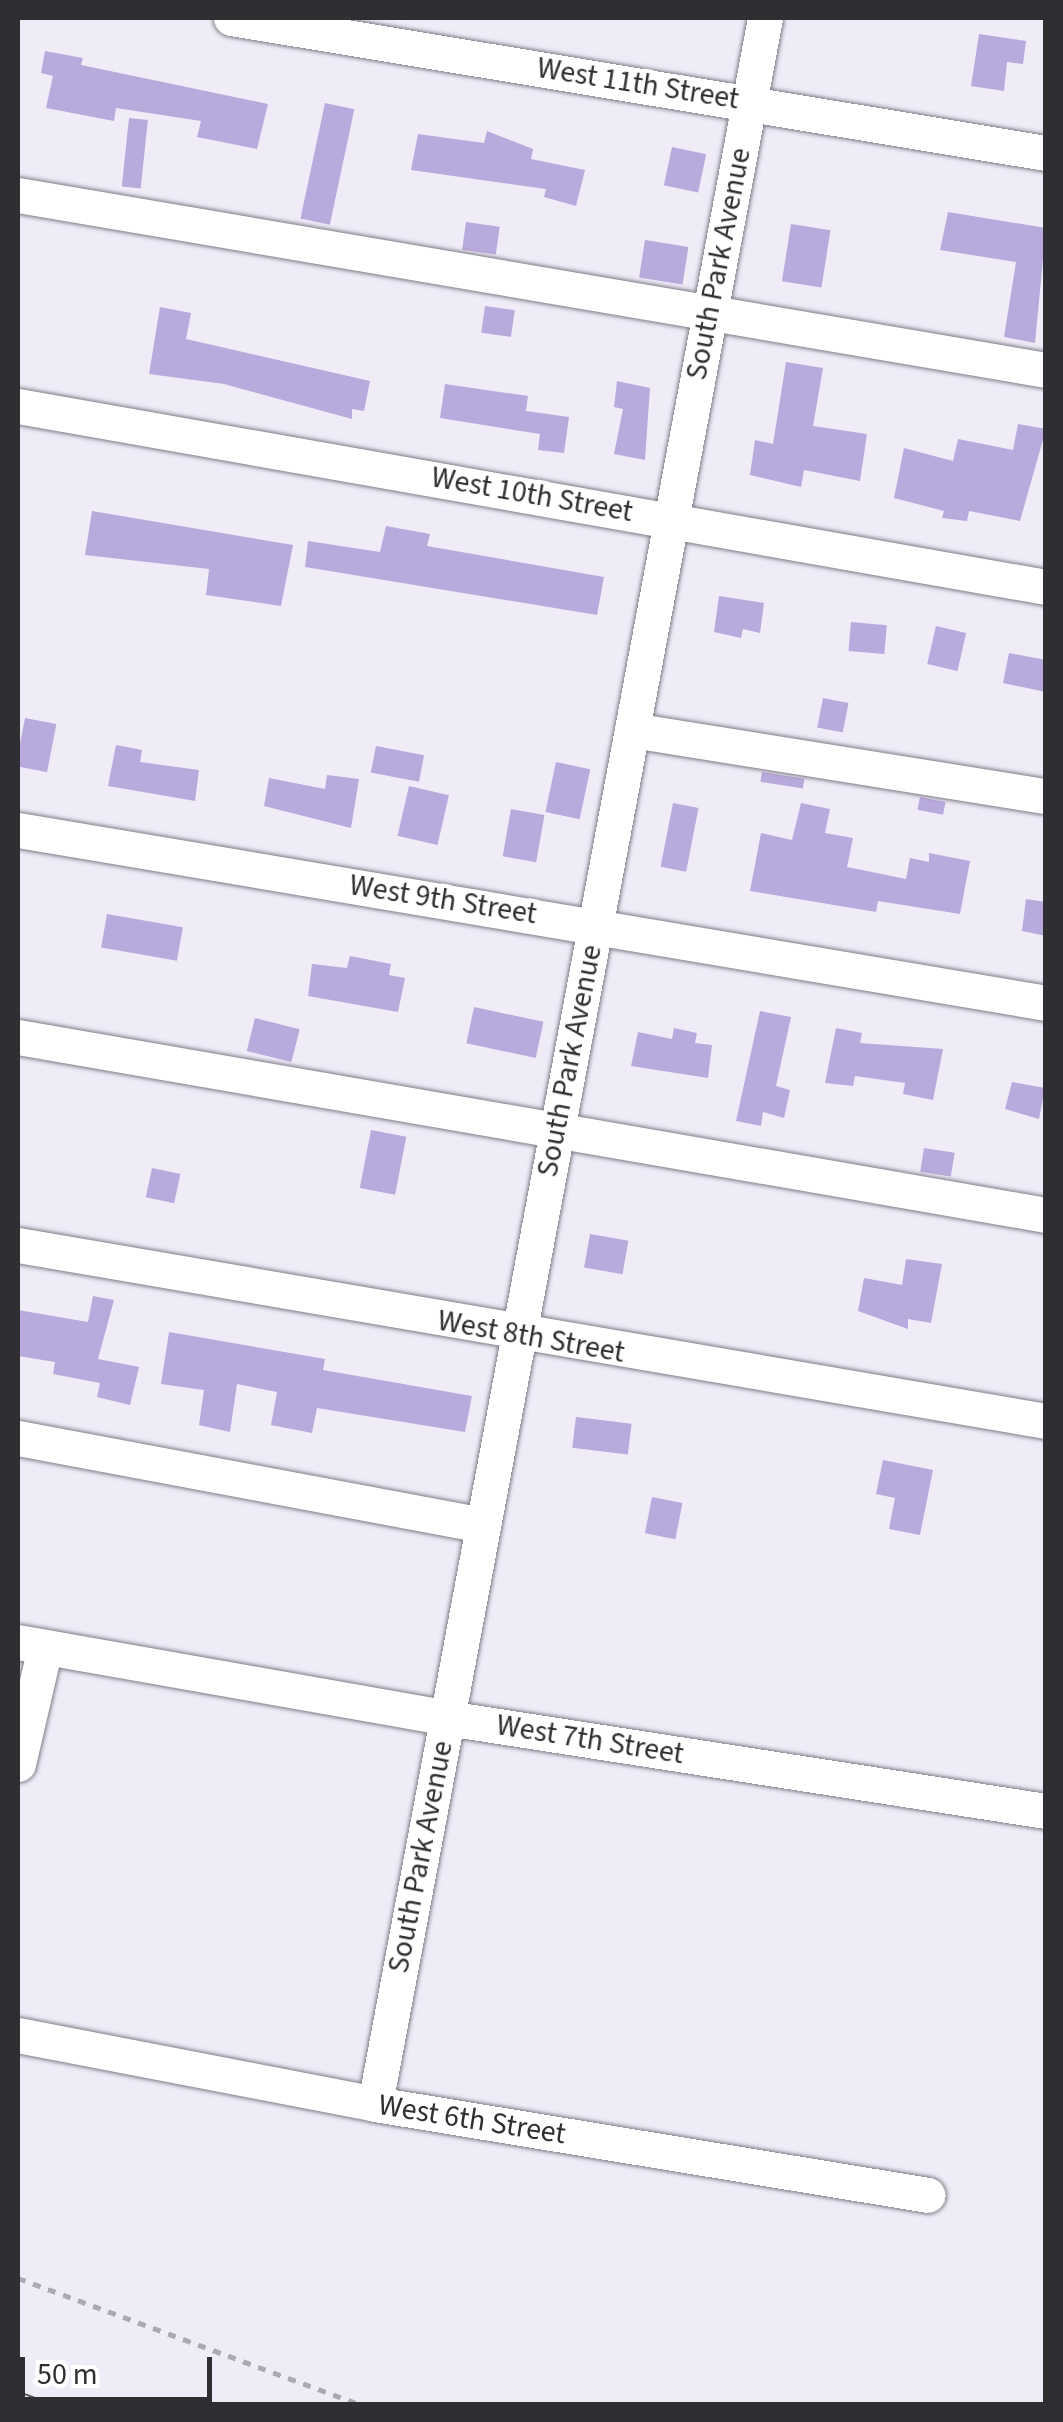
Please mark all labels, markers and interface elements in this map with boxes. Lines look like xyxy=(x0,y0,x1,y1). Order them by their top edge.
street label: West 11th Street xyxy=(534,50,742,118)
street label: South Park Avenue xyxy=(679,145,759,383)
street label: West 10th Street xyxy=(428,460,636,530)
street label: West 9th Street xyxy=(347,867,539,933)
street label: South Park Avenue xyxy=(530,942,610,1180)
street label: West 8th Street xyxy=(435,1303,627,1371)
street label: West 7th Street xyxy=(494,1707,686,1773)
street label: South Park Avenue xyxy=(381,1738,461,1976)
street label: West 6th Street xyxy=(376,2087,568,2153)
scale bar xyxy=(25,2337,218,2399)
text: 50 m xyxy=(37,2353,98,2396)

